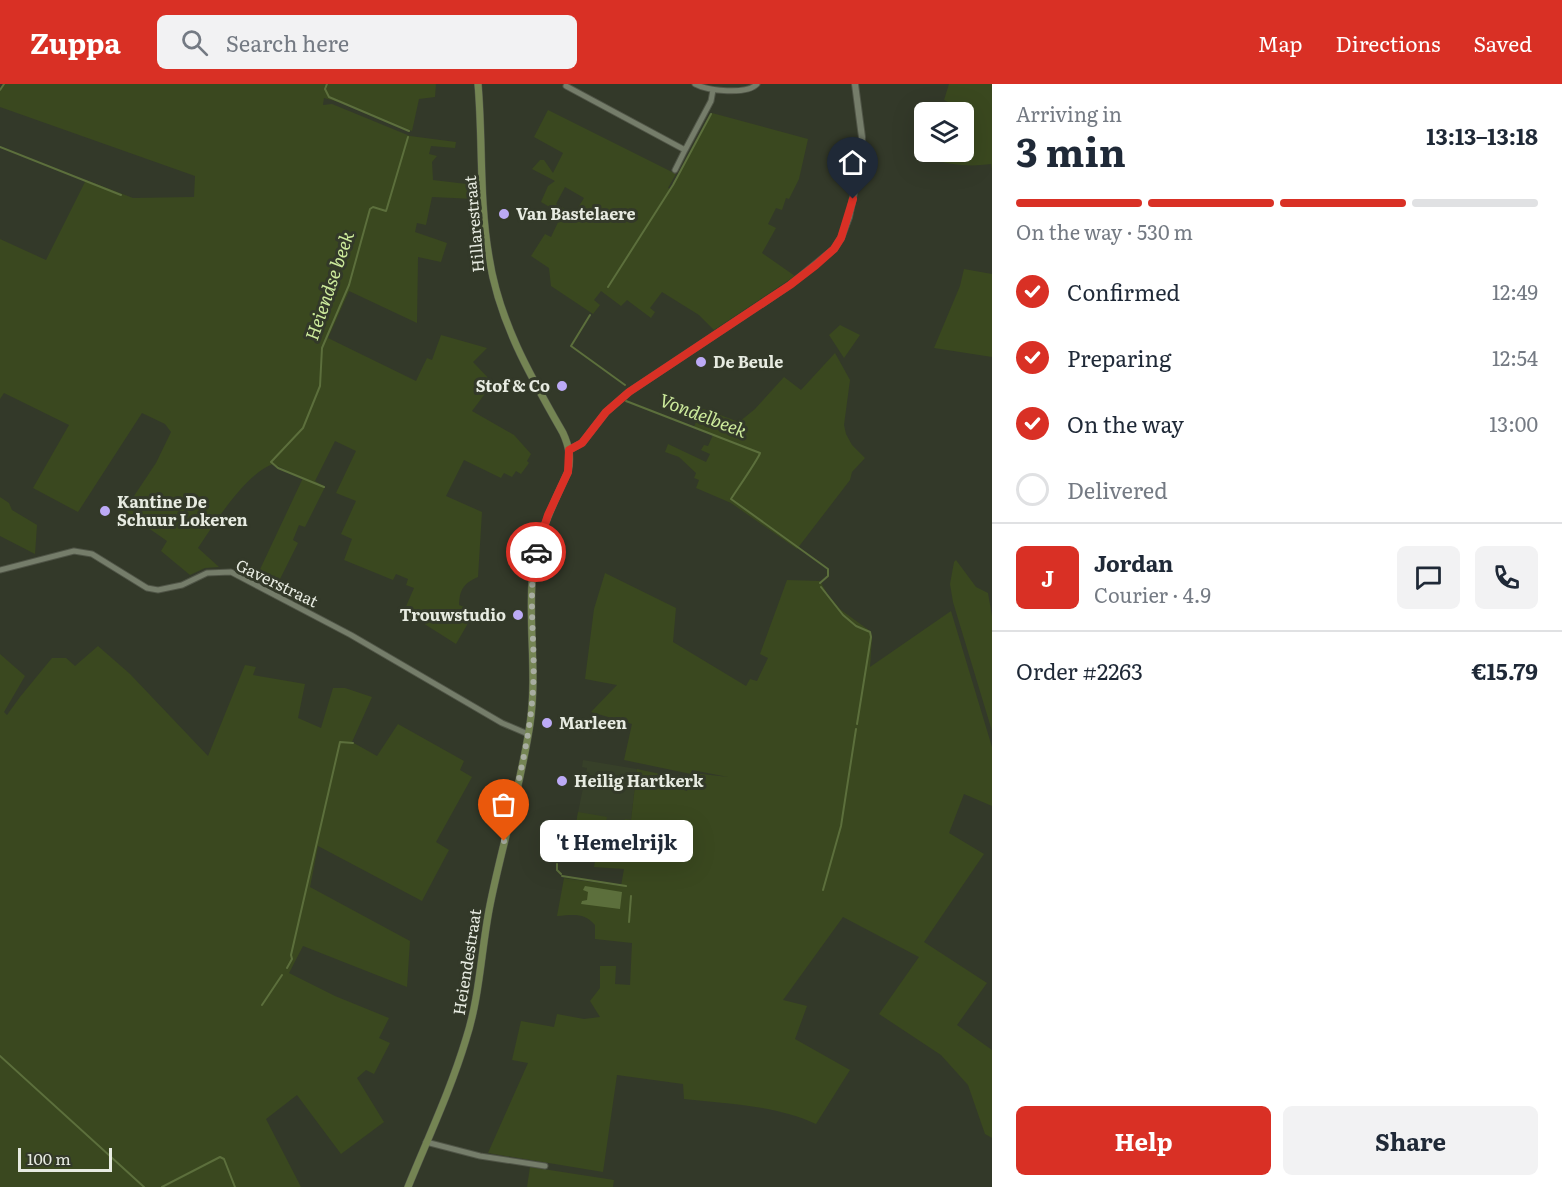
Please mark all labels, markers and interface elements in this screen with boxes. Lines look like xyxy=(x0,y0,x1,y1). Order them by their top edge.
search box xyxy=(157,15,577,69)
text: Zuppa xyxy=(30,21,121,63)
icon: search xyxy=(178,26,211,59)
text: Search here xyxy=(226,26,349,59)
text: Map xyxy=(1258,27,1303,58)
text: Directions xyxy=(1336,27,1441,58)
text: Saved xyxy=(1474,27,1532,58)
text: Arriving in xyxy=(1016,98,1122,128)
map controls xyxy=(914,102,974,162)
button: layers xyxy=(914,102,974,162)
text: 13:13–13:18 xyxy=(1426,119,1538,152)
text: 3 min xyxy=(1016,121,1126,179)
pin xyxy=(827,137,878,199)
icon: home xyxy=(836,146,869,179)
street label: Hillarestraat xyxy=(457,174,489,274)
place label: Van Bastelaere xyxy=(516,201,636,225)
marker: Van Bastelaere xyxy=(497,207,511,221)
text: On the way · 530 m xyxy=(1016,216,1193,246)
water label: Heiendse beek xyxy=(297,227,360,344)
icon: check xyxy=(1016,275,1049,308)
text: Confirmed xyxy=(1067,275,1180,308)
text: 12:49 xyxy=(1492,276,1538,306)
icon: check xyxy=(1016,341,1049,374)
text: Preparing xyxy=(1067,341,1171,374)
text: 12:54 xyxy=(1492,342,1538,372)
place label: De Beule xyxy=(713,349,783,373)
marker: De Beule xyxy=(694,355,708,369)
place label: Stof & Co xyxy=(476,373,550,397)
marker: Stof & Co xyxy=(555,379,569,393)
water label: Vondelbeek xyxy=(656,386,751,444)
icon: check xyxy=(1016,407,1049,440)
text: On the way xyxy=(1067,407,1184,440)
text: 13:00 xyxy=(1489,408,1538,438)
text: Delivered xyxy=(1067,473,1168,506)
place label: Kantine De Schuur Lokeren xyxy=(117,489,248,531)
marker: Kantine De Schuur Lokeren xyxy=(98,504,112,518)
courier xyxy=(506,522,566,582)
icon: car xyxy=(520,536,553,569)
text: Jordan xyxy=(1094,546,1173,579)
button: chat xyxy=(1397,546,1460,609)
button: phone xyxy=(1475,546,1538,609)
street label: Gaverstraat xyxy=(232,552,323,613)
text: J xyxy=(1041,561,1054,594)
text: Courier · 4.9 xyxy=(1094,579,1211,609)
place label: Trouwstudio xyxy=(399,602,506,626)
marker: Trouwstudio xyxy=(511,608,525,622)
text: Order #2263 xyxy=(1016,654,1143,687)
text: €15.79 xyxy=(1471,654,1538,687)
place label: Marleen xyxy=(559,710,627,734)
marker: Marleen xyxy=(540,716,554,730)
place label: Heilig Hartkerk xyxy=(574,768,704,792)
marker: Heilig Hartkerk xyxy=(555,774,569,788)
pin xyxy=(478,779,529,841)
icon: bag xyxy=(487,788,520,821)
callout: 't Hemelrijk xyxy=(540,820,693,862)
text: 't Hemelrijk xyxy=(556,826,677,856)
street label: Heiendestraat xyxy=(446,906,486,1017)
button: Help xyxy=(1016,1106,1271,1175)
button: Share xyxy=(1283,1106,1538,1175)
scale bar xyxy=(18,1145,112,1172)
text: 100 m xyxy=(27,1146,71,1170)

